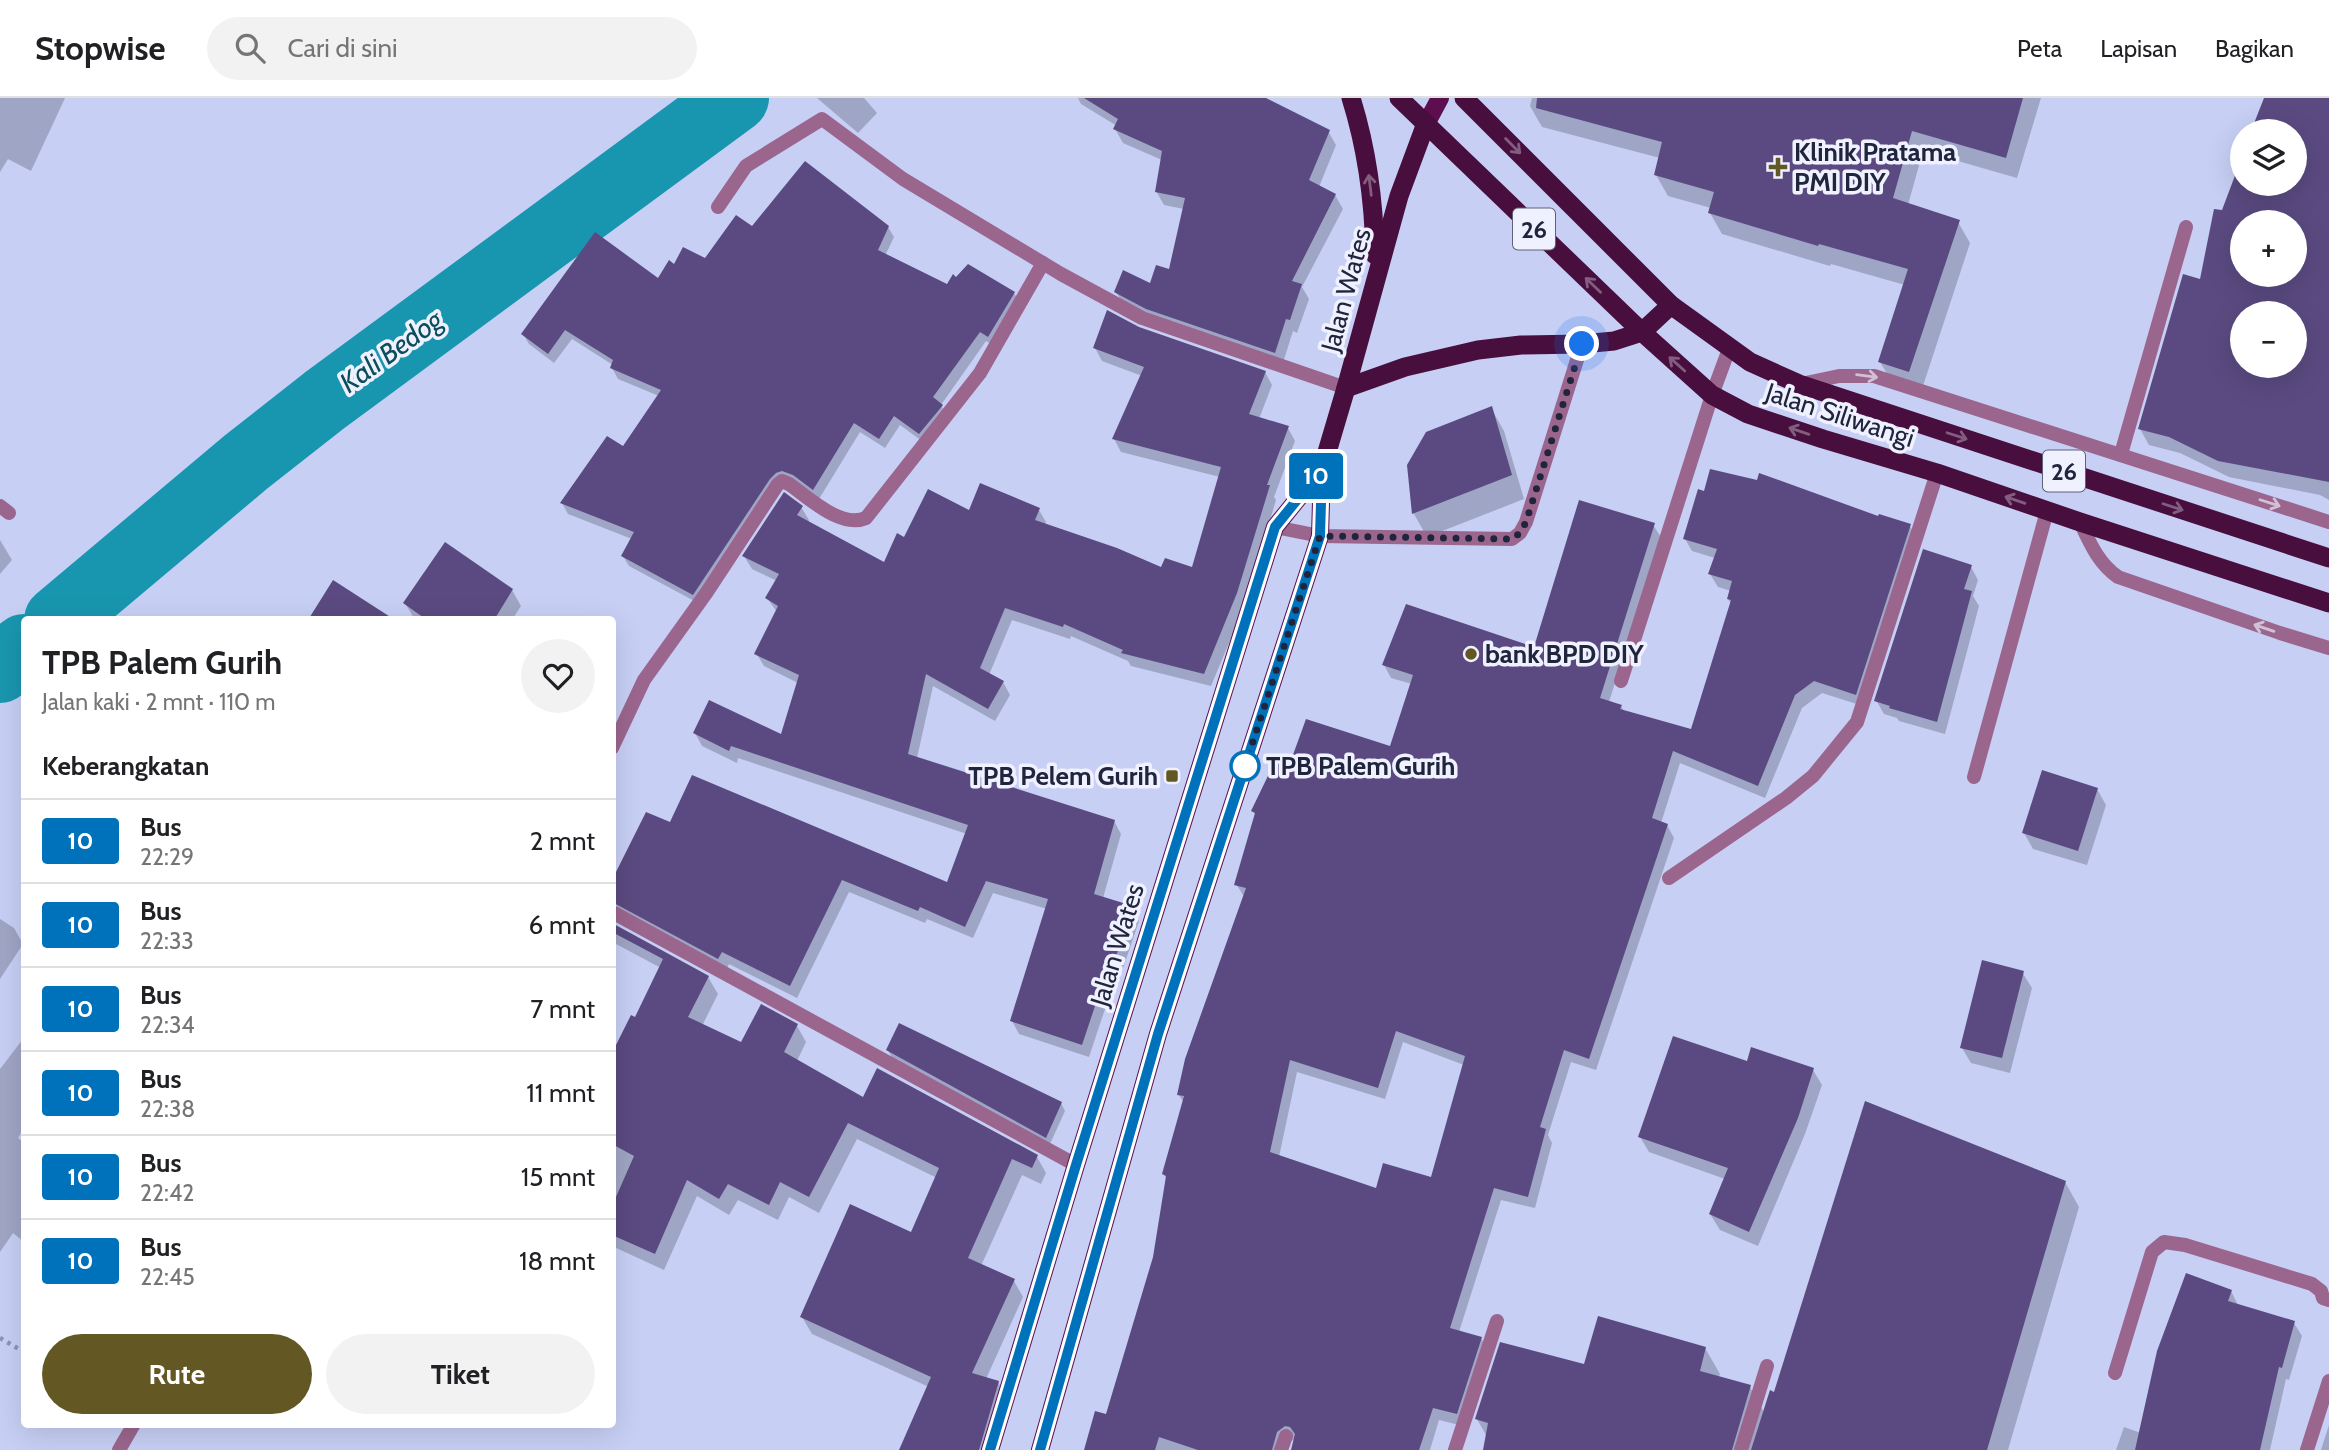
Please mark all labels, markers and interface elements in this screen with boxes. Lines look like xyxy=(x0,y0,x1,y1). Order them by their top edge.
search box xyxy=(207,17,697,80)
text: Stopwise xyxy=(35,28,165,68)
icon: search xyxy=(231,29,269,67)
text: Cari di sini xyxy=(287,32,398,64)
text: Peta xyxy=(2017,34,2062,63)
text: Lapisan xyxy=(2100,34,2177,63)
text: Bagikan xyxy=(2215,34,2294,63)
map controls xyxy=(2230,119,2307,378)
button: layers xyxy=(2230,119,2307,196)
place label: Klinik Pratama PMI DIY xyxy=(1794,136,1956,198)
one-way arrow xyxy=(1504,138,1521,155)
marker: Klinik Pratama PMI DIY xyxy=(1768,157,1788,177)
one-way arrow xyxy=(1363,174,1376,196)
road number: 26 xyxy=(1513,208,1555,250)
button: + xyxy=(2230,210,2307,287)
street label: Jalan Wates xyxy=(1314,225,1378,356)
one-way arrow xyxy=(1585,276,1602,293)
button: − xyxy=(2230,301,2307,378)
water label: Kali Bedog xyxy=(333,302,450,400)
your location xyxy=(1564,326,1599,361)
one-way arrow xyxy=(1668,356,1686,372)
one-way arrow xyxy=(1855,370,1877,383)
street label: Jalan Siliwangi xyxy=(1761,376,1919,454)
one-way arrow xyxy=(1788,424,1810,436)
one-way arrow xyxy=(1946,430,1968,443)
road number: 26 xyxy=(2043,450,2085,492)
line badge: 10 xyxy=(1284,453,1348,499)
text: 10 xyxy=(1303,461,1329,490)
one-way arrow xyxy=(2005,493,2027,505)
one-way arrow xyxy=(2259,498,2281,510)
one-way arrow xyxy=(2162,501,2184,514)
one-way arrow xyxy=(2253,621,2275,633)
place label: bank BPD DIY xyxy=(1485,638,1644,670)
button: heart xyxy=(521,639,595,713)
text: TPB Palem Gurih xyxy=(42,642,282,682)
marker: bank BPD DIY xyxy=(1463,646,1479,662)
text: Jalan kaki · 2 mnt · 110 m xyxy=(42,688,275,716)
text: Keberangkatan xyxy=(42,750,209,782)
place label: TPB Palem Gurih xyxy=(1266,750,1455,782)
marker: TPB Palem Gurih xyxy=(1230,751,1260,781)
place label: TPB Pelem Gurih xyxy=(968,760,1158,792)
marker: TPB Pelem Gurih xyxy=(1164,768,1180,784)
text: Bus xyxy=(140,811,181,843)
text: 2 mnt xyxy=(530,825,595,857)
text: 10 xyxy=(68,826,93,855)
text: 22:29 xyxy=(140,843,194,871)
street label: Jalan Wates xyxy=(1083,880,1151,1011)
text: Bus xyxy=(140,895,181,927)
text: 6 mnt xyxy=(528,909,595,941)
text: 10 xyxy=(68,910,93,939)
text: 22:33 xyxy=(140,927,194,955)
text: Bus xyxy=(140,979,181,1011)
text: 7 mnt xyxy=(530,993,595,1025)
text: 10 xyxy=(68,994,93,1023)
text: 22:34 xyxy=(140,1011,195,1039)
text: Bus xyxy=(140,1063,181,1095)
text: 11 mnt xyxy=(526,1077,595,1109)
text: 10 xyxy=(68,1078,93,1107)
text: 22:38 xyxy=(140,1095,195,1123)
text: Bus xyxy=(140,1147,181,1179)
text: 15 mnt xyxy=(521,1161,595,1193)
text: 10 xyxy=(68,1162,93,1191)
text: 22:42 xyxy=(140,1179,194,1207)
text: Bus xyxy=(140,1231,181,1263)
text: 18 mnt xyxy=(519,1245,595,1277)
text: 10 xyxy=(68,1246,93,1275)
text: 22:45 xyxy=(140,1263,195,1291)
button: Rute xyxy=(42,1334,312,1414)
button: Tiket xyxy=(326,1334,595,1414)

